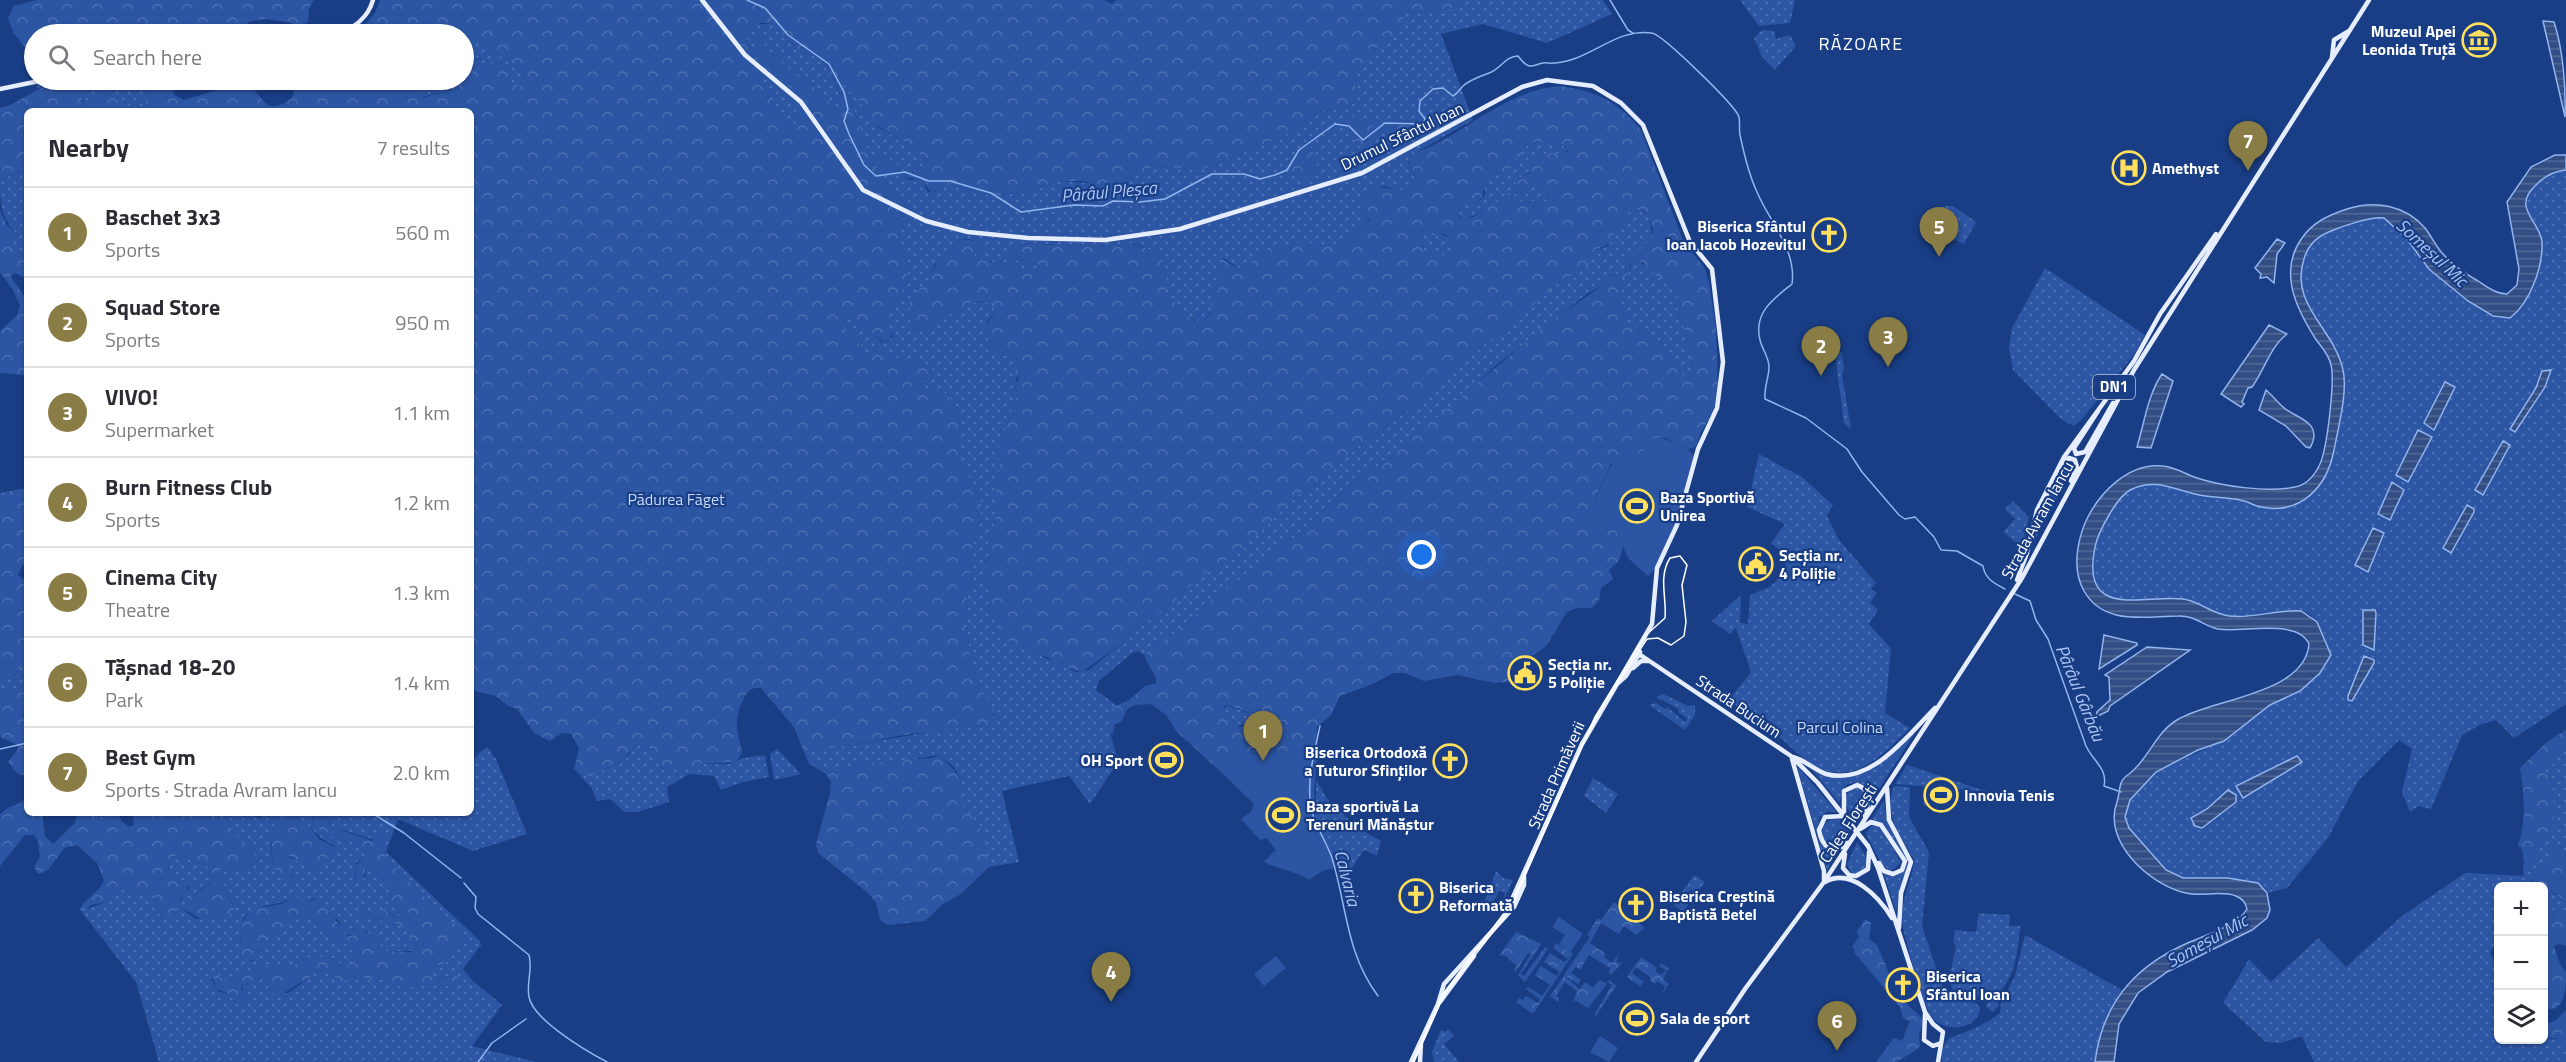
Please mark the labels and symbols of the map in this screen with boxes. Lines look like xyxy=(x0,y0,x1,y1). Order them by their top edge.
place label: Muzeul Apei Leonida Truță xyxy=(2362,19,2456,61)
museum icon: Muzeul Apei Leonida Truță xyxy=(2461,22,2497,58)
district label: RĂZOARE xyxy=(1818,30,1904,57)
street label: Drumul Sfântul Ioan xyxy=(1336,96,1468,176)
pin: 7 xyxy=(2228,122,2268,171)
hospital icon: Amethyst xyxy=(2111,150,2147,186)
place label: Amethyst xyxy=(2152,156,2219,180)
water label: Pârâul Pleșca xyxy=(1060,174,1159,209)
pin: 5 xyxy=(1920,208,1958,257)
water label: Someșul Mic xyxy=(2390,212,2476,294)
place label: Biserica Sfântul Ioan Iacob Hozevitul xyxy=(1666,214,1806,256)
church icon: Biserica Sfântul Ioan Iacob Hozevitul xyxy=(1811,217,1847,253)
pin: 3 xyxy=(1868,318,1908,367)
pin: 2 xyxy=(1802,326,1840,376)
road number: DN1 xyxy=(2093,375,2135,399)
street label: Strada Avram Iancu xyxy=(1995,457,2079,583)
place label: Baza Sportivă Unirea xyxy=(1660,485,1755,527)
park label: Pădurea Făget xyxy=(627,487,725,511)
sports icon: Baza Sportivă Unirea xyxy=(1619,488,1655,524)
your location xyxy=(1407,540,1436,569)
place label: Secția nr. 4 Poliție xyxy=(1779,543,1843,585)
public building icon: Secția nr. 4 Poliție xyxy=(1738,546,1774,582)
water label: Pârâul Gârbău xyxy=(2049,640,2112,746)
place label: Secția nr. 5 Poliție xyxy=(1548,652,1612,694)
public building icon: Secția nr. 5 Poliție xyxy=(1507,655,1543,691)
street label: Strada Bucium xyxy=(1691,669,1787,743)
pin: 1 xyxy=(1244,712,1282,761)
park label: Parcul Colina xyxy=(1797,715,1883,739)
street label: Strada Primăverii xyxy=(1521,717,1591,833)
place label: Biserica Ortodoxă a Tuturor Sfinților xyxy=(1304,740,1427,782)
sports icon: OH Sport xyxy=(1148,742,1184,778)
church icon: Biserica Ortodoxă a Tuturor Sfinților xyxy=(1432,743,1468,779)
place label: OH Sport xyxy=(1081,748,1143,772)
sports icon: Innovia Tenis xyxy=(1923,777,1959,813)
street label: Calea Florești xyxy=(1813,778,1883,868)
place label: Innovia Tenis xyxy=(1964,783,2054,807)
place label: Baza sportivă La Terenuri Mănăștur xyxy=(1306,794,1434,836)
sports icon: Baza sportivă La Terenuri Mănăștur xyxy=(1265,797,1301,833)
water label: Calvaria xyxy=(1327,847,1368,910)
place label: Biserica Reformată xyxy=(1439,875,1513,917)
church icon: Biserica Reformată xyxy=(1398,878,1434,914)
place label: Biserica Creștină Baptistă Betel xyxy=(1659,884,1775,926)
church icon: Biserica Creștină Baptistă Betel xyxy=(1618,887,1654,923)
water label: Someșul Mic xyxy=(2161,906,2254,974)
pin: 4 xyxy=(1092,952,1130,1002)
place label: Biserica Sfântul Ioan xyxy=(1926,964,2010,1006)
church icon: Biserica Sfântul Ioan xyxy=(1885,967,1921,1003)
sports icon: Sala de sport xyxy=(1619,1000,1655,1036)
pin: 6 xyxy=(1818,1002,1856,1051)
place label: Sala de sport xyxy=(1660,1006,1750,1030)

